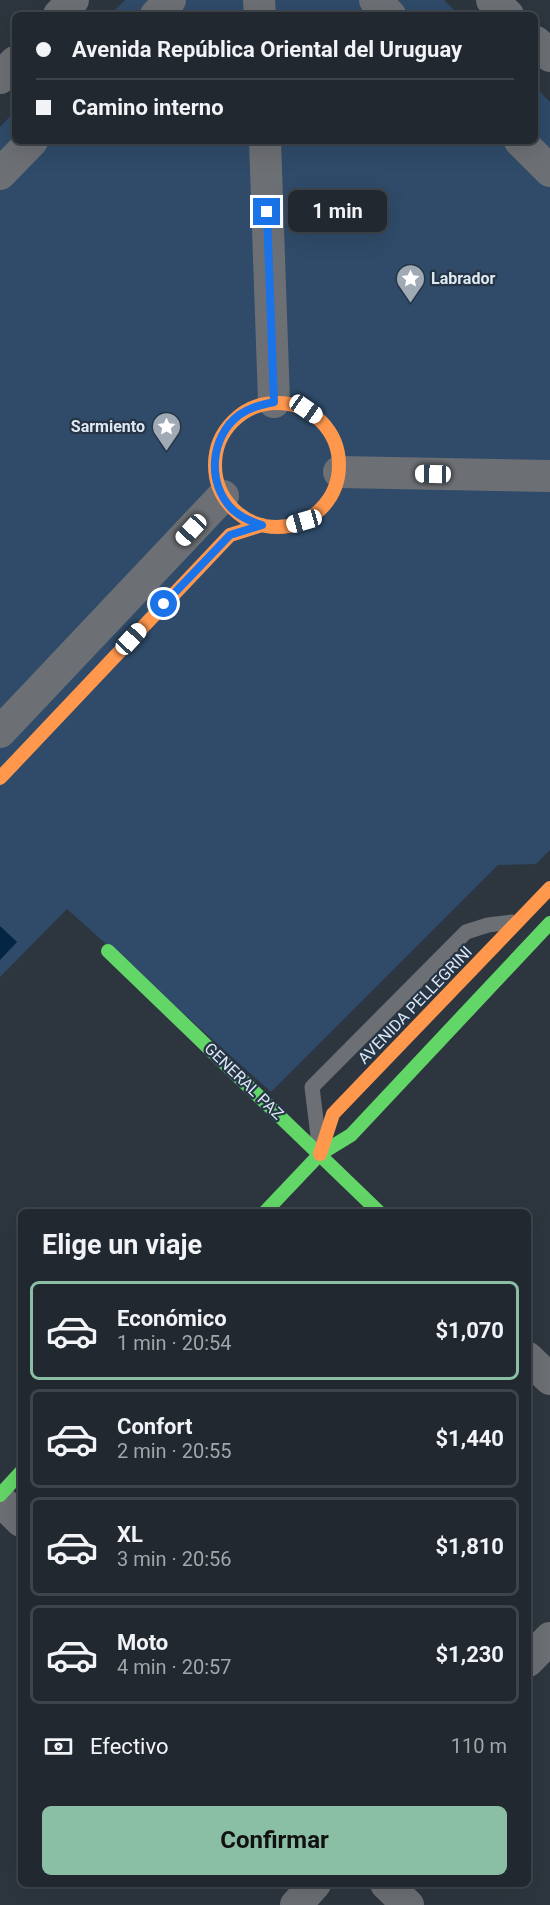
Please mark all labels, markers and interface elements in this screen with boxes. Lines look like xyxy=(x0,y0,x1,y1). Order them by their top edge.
text: Avenida República Oriental del Uruguay xyxy=(72,37,462,62)
text: Camino interno xyxy=(72,95,224,120)
callout: 1 min xyxy=(288,191,387,233)
route end xyxy=(253,198,280,225)
text: 1 min xyxy=(312,199,363,223)
place icon: Labrador xyxy=(394,262,426,304)
place label: Labrador xyxy=(431,269,495,288)
car xyxy=(286,391,326,427)
place icon: Sarmiento xyxy=(150,410,182,452)
place label: Sarmiento xyxy=(71,417,145,436)
car xyxy=(415,465,451,483)
car xyxy=(284,507,324,535)
car xyxy=(172,511,210,549)
route start xyxy=(150,590,177,617)
car xyxy=(112,620,150,658)
street label: AVENIDA PELLEGRINI xyxy=(354,942,476,1068)
street label: GENERAL PAZ xyxy=(201,1039,287,1123)
text: Elige un viaje xyxy=(42,1229,202,1261)
icon: car xyxy=(45,1304,99,1358)
text: Económico xyxy=(117,1306,227,1331)
text: $1,070 xyxy=(435,1318,504,1343)
text: 1 min · 20:54 xyxy=(117,1331,232,1355)
icon: car xyxy=(45,1412,99,1466)
text: Confort xyxy=(117,1414,192,1439)
text: $1,440 xyxy=(435,1426,504,1451)
text: 2 min · 20:55 xyxy=(117,1439,232,1463)
icon: car xyxy=(45,1520,99,1574)
text: XL xyxy=(117,1522,143,1547)
text: $1,810 xyxy=(435,1534,504,1559)
text: 3 min · 20:56 xyxy=(117,1547,232,1571)
icon: car xyxy=(45,1628,99,1682)
text: Moto xyxy=(117,1630,168,1655)
text: $1,230 xyxy=(435,1642,504,1667)
text: 4 min · 20:57 xyxy=(117,1655,232,1679)
icon: cash xyxy=(42,1730,75,1763)
text: Efectivo xyxy=(90,1734,168,1759)
text: 110 m xyxy=(451,1734,507,1758)
button: Confirmar xyxy=(42,1806,507,1875)

